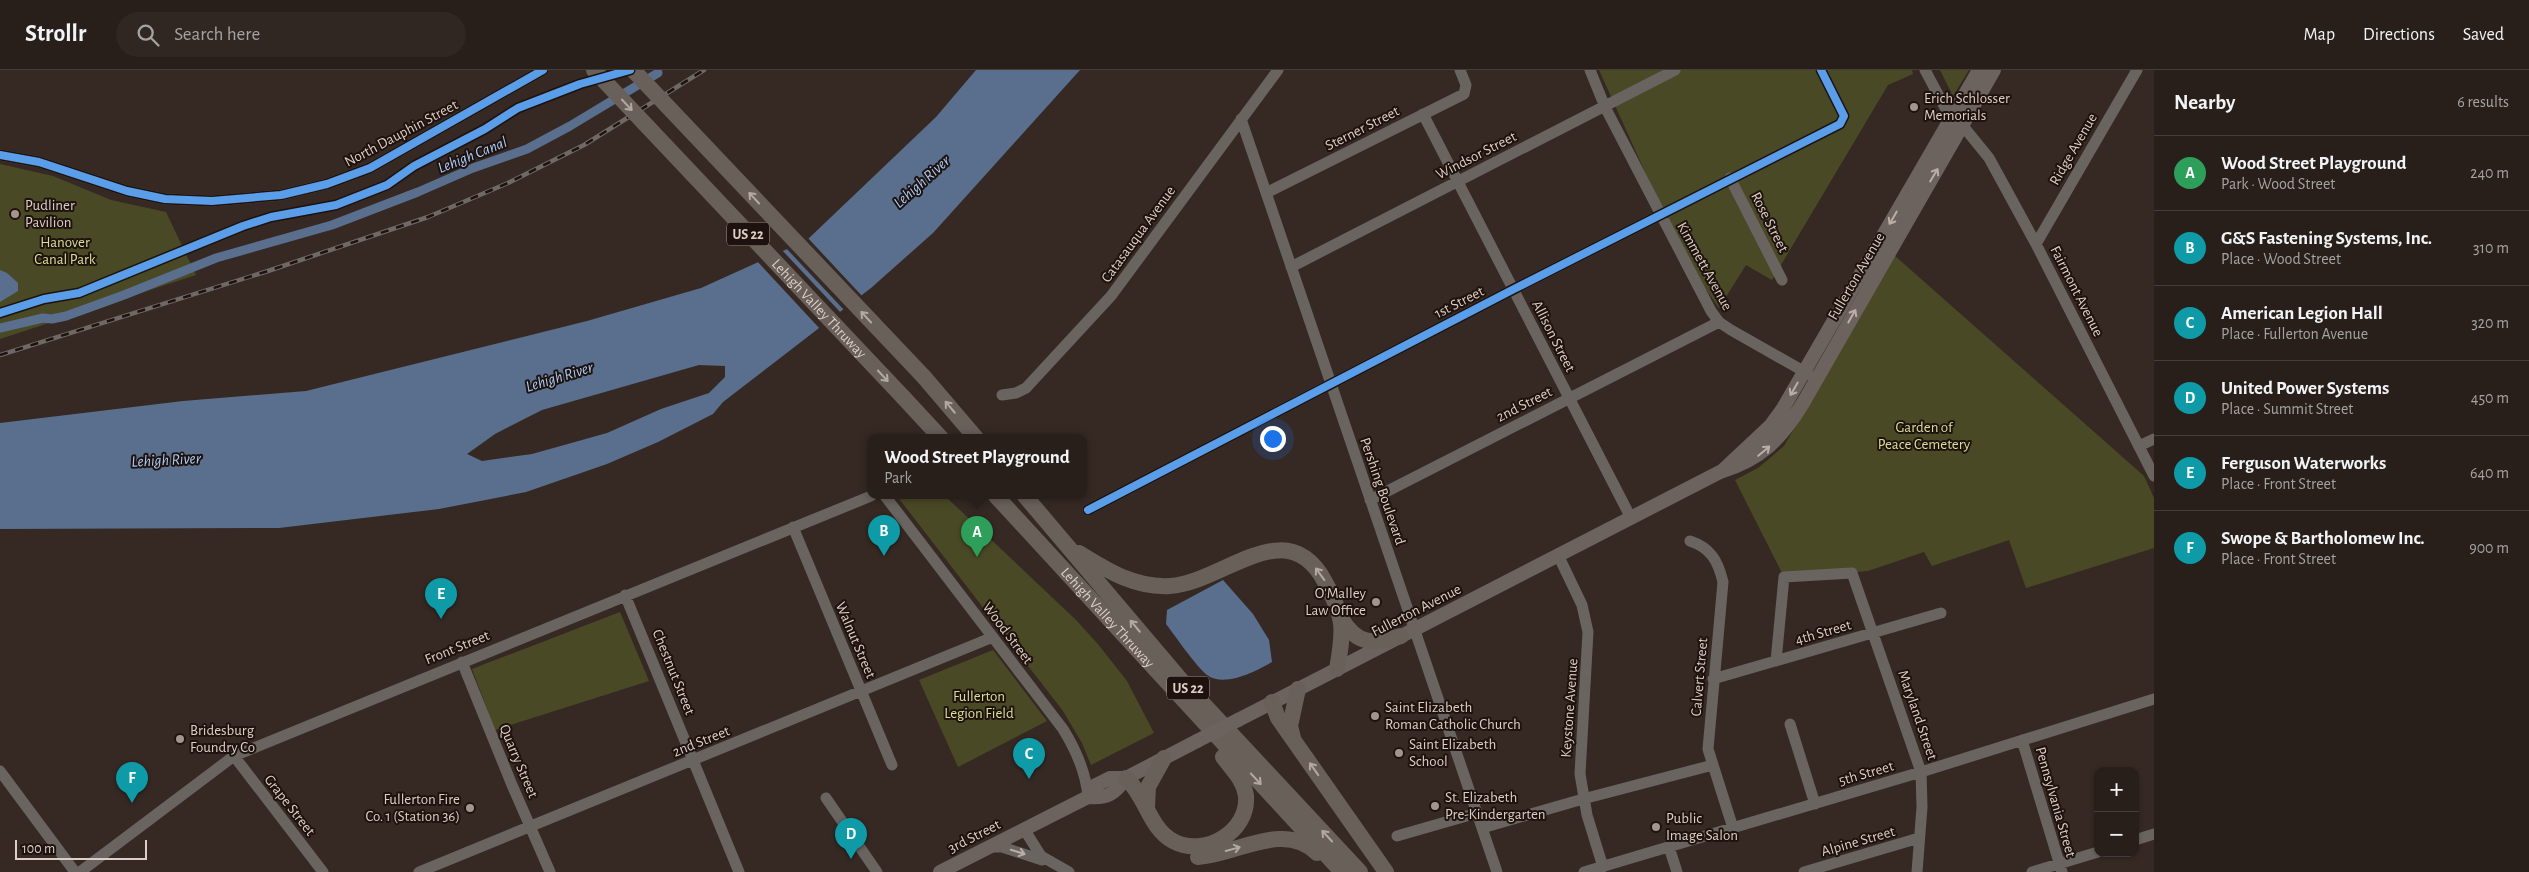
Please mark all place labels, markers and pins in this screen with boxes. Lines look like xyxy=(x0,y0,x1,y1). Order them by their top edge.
place label: Erich Schlosser Memorials xyxy=(1924,91,2010,123)
marker: Erich Schlosser Memorials xyxy=(1908,101,1920,113)
place label: Pudliner Pavilion xyxy=(25,198,75,230)
marker: Pudliner Pavilion xyxy=(9,208,21,220)
pin: B xyxy=(868,515,900,556)
pin: A xyxy=(961,516,993,557)
pin: E xyxy=(425,578,457,619)
place label: O'Malley Law Office xyxy=(1305,586,1367,618)
marker: O'Malley Law Office xyxy=(1370,596,1382,608)
place label: Saint Elizabeth Roman Catholic Church xyxy=(1385,700,1521,732)
marker: Saint Elizabeth Roman Catholic Church xyxy=(1369,710,1381,722)
place label: Bridesburg Foundry Co xyxy=(190,723,255,755)
marker: Bridesburg Foundry Co xyxy=(174,733,186,745)
place label: Saint Elizabeth School xyxy=(1409,737,1496,769)
pin: C xyxy=(1013,738,1045,779)
marker: Saint Elizabeth School xyxy=(1393,747,1405,759)
pin: F xyxy=(116,762,148,803)
place label: St. Elizabeth Pre-Kindergarten xyxy=(1445,790,1546,822)
place label: Fullerton Fire Co. 1 (Station 36) xyxy=(366,792,460,824)
marker: St. Elizabeth Pre-Kindergarten xyxy=(1429,800,1441,812)
marker: Fullerton Fire Co. 1 (Station 36) xyxy=(464,802,476,814)
place label: Public Image Salon xyxy=(1666,811,1738,843)
pin: D xyxy=(835,818,867,859)
marker: Public Image Salon xyxy=(1650,821,1662,833)

